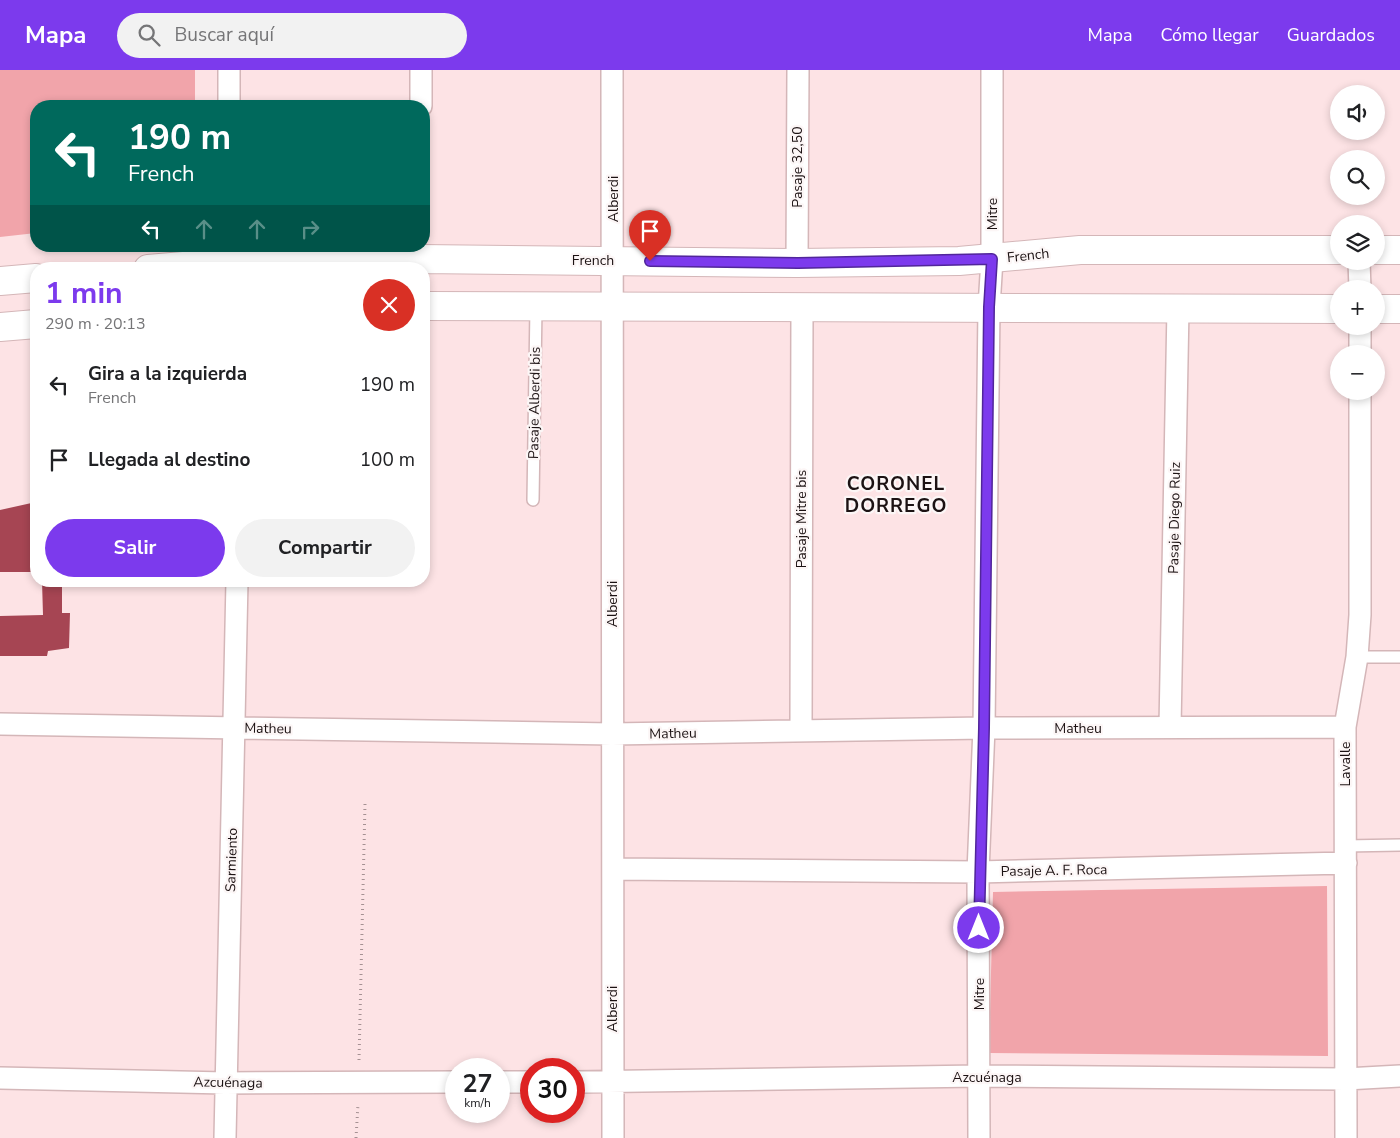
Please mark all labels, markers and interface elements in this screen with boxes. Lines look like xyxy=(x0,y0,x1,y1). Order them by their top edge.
search box xyxy=(117,13,467,58)
text: Mapa xyxy=(25,19,87,51)
icon: search xyxy=(135,21,163,49)
text: Buscar aquí xyxy=(175,22,274,48)
text: Mapa xyxy=(1088,23,1133,47)
text: Cómo llegar xyxy=(1161,23,1259,47)
text: Guardados xyxy=(1287,23,1375,47)
map controls xyxy=(1330,85,1385,400)
button: sound xyxy=(1330,85,1385,140)
text: 190 m xyxy=(128,114,231,161)
icon: left xyxy=(45,120,110,185)
street label: Pasaje 32,50 xyxy=(788,126,807,208)
button: search xyxy=(1330,150,1385,205)
text: French xyxy=(128,159,194,189)
street label: Alberdi xyxy=(604,176,623,222)
street label: Mitre xyxy=(983,198,1002,230)
pin xyxy=(629,210,671,261)
icon: left xyxy=(137,215,165,243)
icon: ahead xyxy=(190,215,218,243)
icon: ahead xyxy=(243,215,271,243)
icon: right xyxy=(296,215,324,243)
button: layers xyxy=(1330,215,1385,270)
icon: arrive xyxy=(636,217,664,245)
street label: French xyxy=(1006,244,1050,267)
street label: French xyxy=(572,251,614,270)
text: 1 min xyxy=(45,273,123,314)
button: close xyxy=(363,279,415,331)
button: + xyxy=(1330,280,1385,335)
text: 290 m · 20:13 xyxy=(45,313,146,335)
button: − xyxy=(1330,345,1385,400)
street label: Pasaje Alberdi bis xyxy=(524,346,545,459)
text: Gira a la izquierda xyxy=(88,361,247,387)
icon: left xyxy=(45,371,73,399)
text: 190 m xyxy=(360,372,415,398)
text: French xyxy=(88,387,136,409)
icon: arrive xyxy=(45,446,73,474)
text: Llegada al destino xyxy=(88,447,250,473)
text: 100 m xyxy=(360,447,415,473)
street label: Pasaje Diego Ruiz xyxy=(1164,461,1185,574)
street label: Pasaje Mitre bis xyxy=(792,469,811,568)
district label: CORONEL DORREGO xyxy=(845,471,947,519)
button: Salir xyxy=(45,519,225,577)
button: Compartir xyxy=(235,519,415,577)
street label: Alberdi xyxy=(603,581,622,627)
street label: Matheu xyxy=(244,719,292,738)
street label: Matheu xyxy=(1054,719,1102,738)
street label: Matheu xyxy=(649,724,697,743)
street label: Lavalle xyxy=(1336,741,1355,787)
street label: Sarmiento xyxy=(221,827,242,892)
street label: Pasaje A. F. Roca xyxy=(1001,860,1107,881)
position arrow xyxy=(952,901,1004,953)
street label: Mitre xyxy=(970,978,989,1010)
street label: Alberdi xyxy=(603,986,622,1032)
speed limit sign: 30 xyxy=(520,1058,585,1123)
text: 27 xyxy=(462,1067,493,1101)
street label: Azcuénaga xyxy=(952,1068,1022,1087)
street label: Azcuénaga xyxy=(193,1072,263,1093)
text: km/h xyxy=(464,1095,491,1111)

